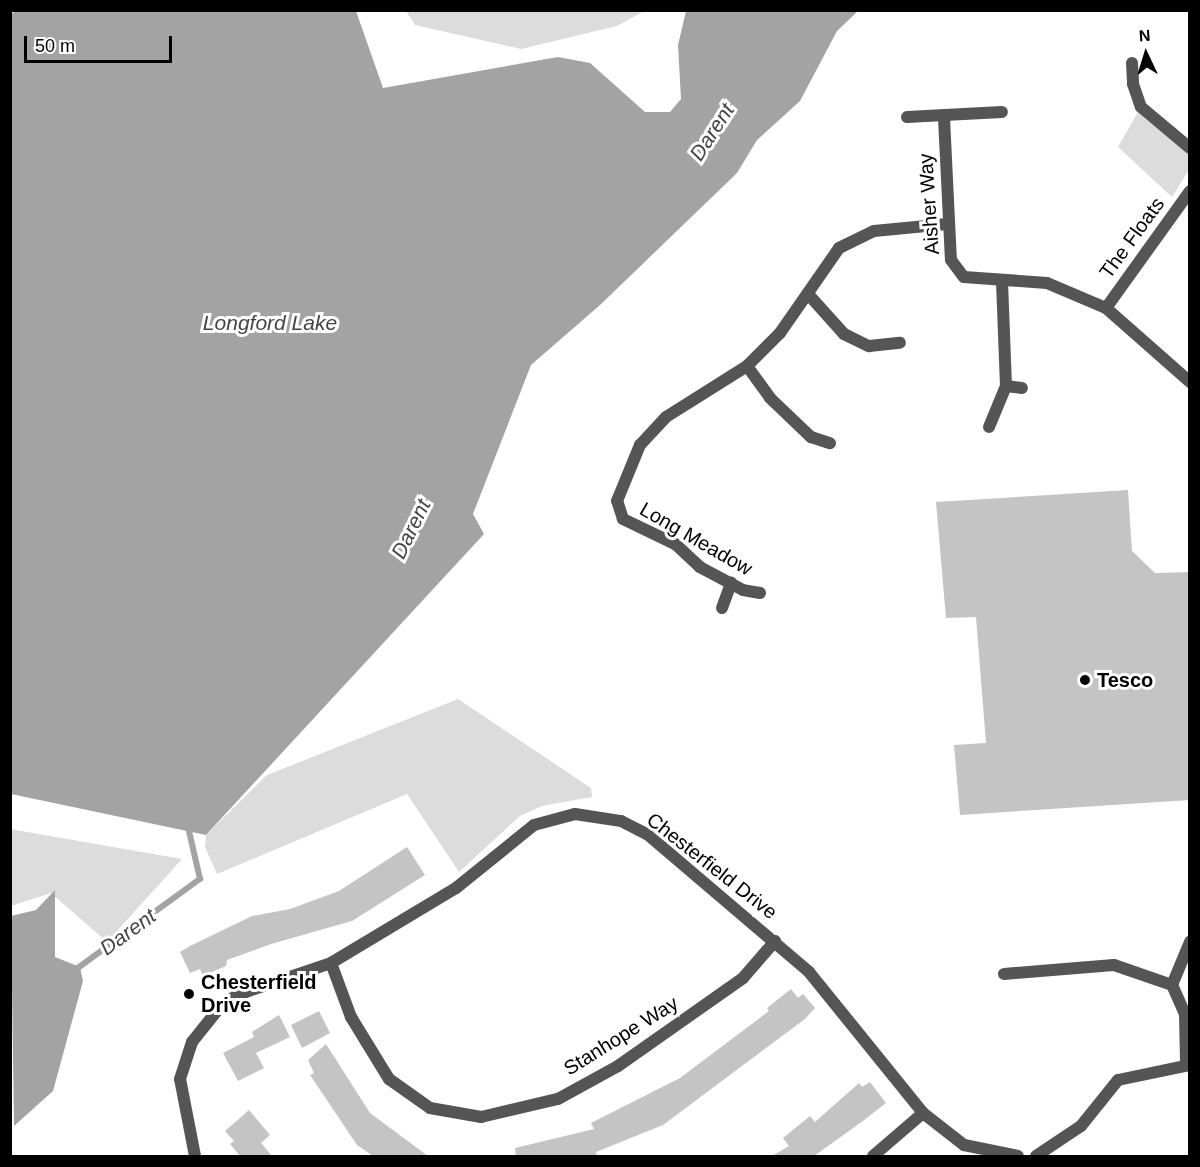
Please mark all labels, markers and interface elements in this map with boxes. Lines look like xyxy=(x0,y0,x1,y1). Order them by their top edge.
scale bar xyxy=(27,24,176,62)
north arrow xyxy=(1116,24,1176,84)
text: N xyxy=(1138,27,1151,44)
text: 50 m xyxy=(35,36,75,56)
water label: Darent xyxy=(684,99,740,165)
street label: Aisher Way xyxy=(913,153,945,255)
street label: The Floats xyxy=(1095,193,1169,283)
water label: Longford Lake xyxy=(203,310,337,336)
water label: Darent xyxy=(386,495,436,563)
street label: Long Meadow xyxy=(636,497,756,581)
place label: Tesco xyxy=(1097,668,1153,692)
marker: Tesco xyxy=(1078,673,1092,687)
street label: Chesterfield Drive xyxy=(642,808,782,924)
water label: Darent xyxy=(95,903,161,961)
place label: Chesterfield Drive xyxy=(201,970,317,1017)
marker: Chesterfield Drive xyxy=(182,987,196,1001)
street label: Stanhope Way xyxy=(559,991,683,1081)

